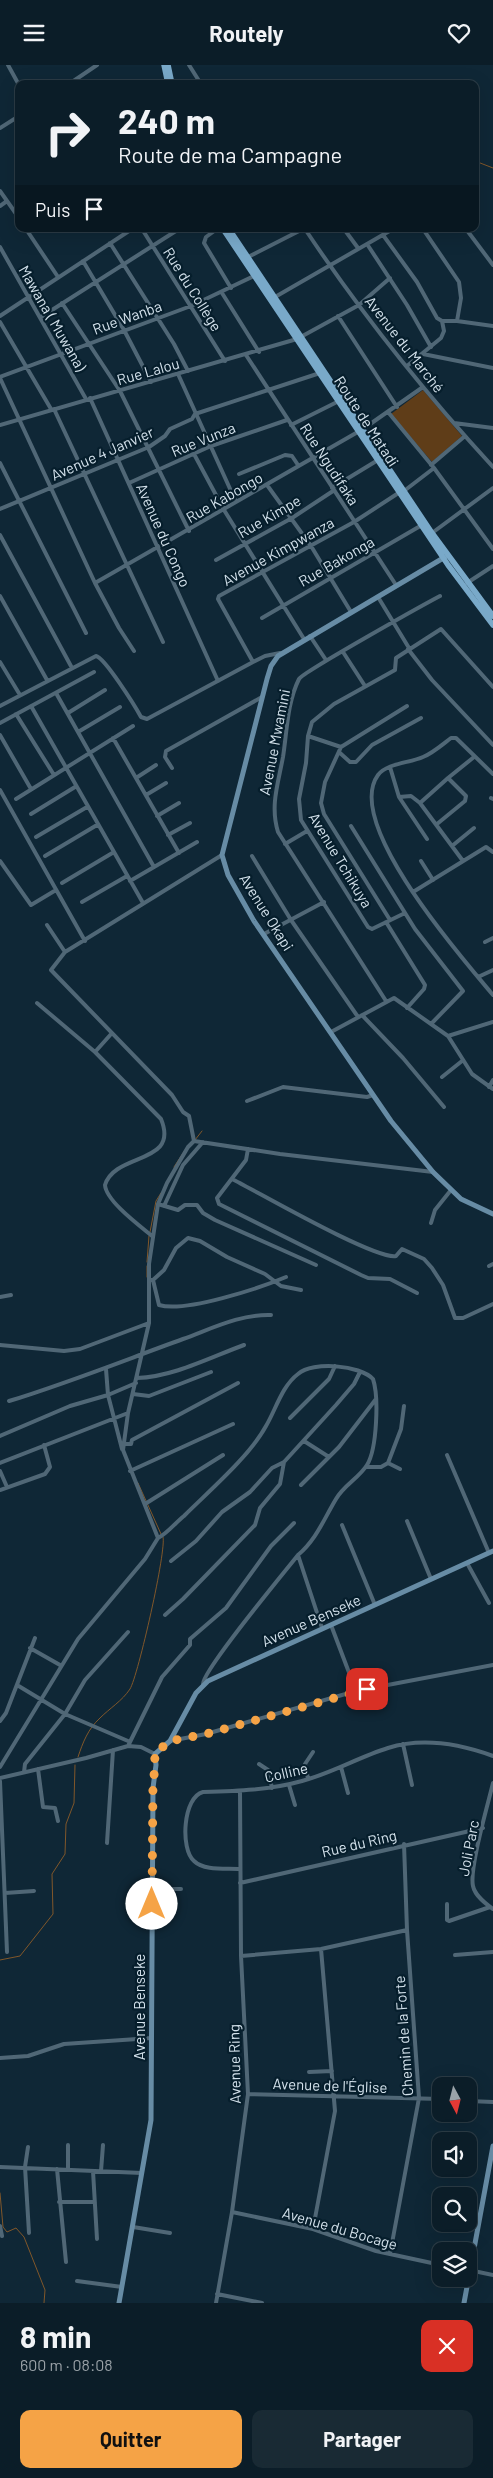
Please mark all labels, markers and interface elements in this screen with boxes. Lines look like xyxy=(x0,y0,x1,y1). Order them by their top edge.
icon: menu xyxy=(20,19,48,47)
icon: heart xyxy=(445,19,473,47)
text: Routely xyxy=(209,20,284,46)
text: 240 m xyxy=(118,99,215,141)
icon: right xyxy=(35,100,100,165)
text: Route de ma Campagne xyxy=(118,141,342,167)
icon: arrive xyxy=(80,195,108,223)
text: Puis xyxy=(35,198,70,221)
street label: Rue du Collège xyxy=(160,244,226,334)
street label: Mawana ( Muwana) xyxy=(15,262,91,374)
street label: Avenue du Marché xyxy=(362,292,448,396)
street label: Rue Wanba xyxy=(90,296,164,338)
street label: Rue Lalou xyxy=(115,354,181,388)
street label: Route de Matadi xyxy=(331,372,403,470)
street label: Rue Vunza xyxy=(168,418,238,460)
street label: Rue Ngudifaka xyxy=(297,420,363,508)
street label: Avenue 4 Janvier xyxy=(48,422,157,484)
street label: Rue Kabongo xyxy=(182,468,266,526)
street label: Avenue du Congo xyxy=(133,480,195,590)
street label: Rue Kimpe xyxy=(234,491,304,541)
street label: Avenue Kimpwanza xyxy=(219,513,337,589)
street label: Rue Bakonga xyxy=(295,532,377,590)
street label: Avenue Mwamini xyxy=(255,687,293,797)
street label: Avenue Tchikuya xyxy=(306,809,376,911)
street label: Avenue Okapi xyxy=(236,870,298,954)
street label: Avenue Benseke xyxy=(259,1590,363,1650)
pin xyxy=(346,1668,388,1710)
icon: arrive xyxy=(353,1675,381,1703)
street label: Colline xyxy=(263,1758,309,1786)
street label: Joli Parc xyxy=(454,1818,482,1878)
street label: Rue du Ring xyxy=(320,1826,398,1860)
position arrow xyxy=(125,1877,177,1929)
street label: Avenue Benseke xyxy=(130,1954,148,2060)
street label: Chemin de la Forte xyxy=(390,1975,416,2097)
street label: Avenue Ring xyxy=(224,2024,244,2104)
street label: Avenue de l'Église xyxy=(272,2074,388,2096)
north arrow xyxy=(432,2077,478,2123)
map controls xyxy=(432,2077,477,2287)
button: sound xyxy=(432,2132,477,2177)
button: search xyxy=(432,2187,477,2232)
street label: Avenue du Bocage xyxy=(280,2203,400,2253)
button: layers xyxy=(432,2242,477,2287)
text: 8 min xyxy=(20,2318,91,2354)
button: close xyxy=(421,2320,473,2372)
text: 600 m · 08:08 xyxy=(20,2355,113,2374)
button: Quitter xyxy=(20,2410,242,2468)
button: Partager xyxy=(252,2410,473,2468)

